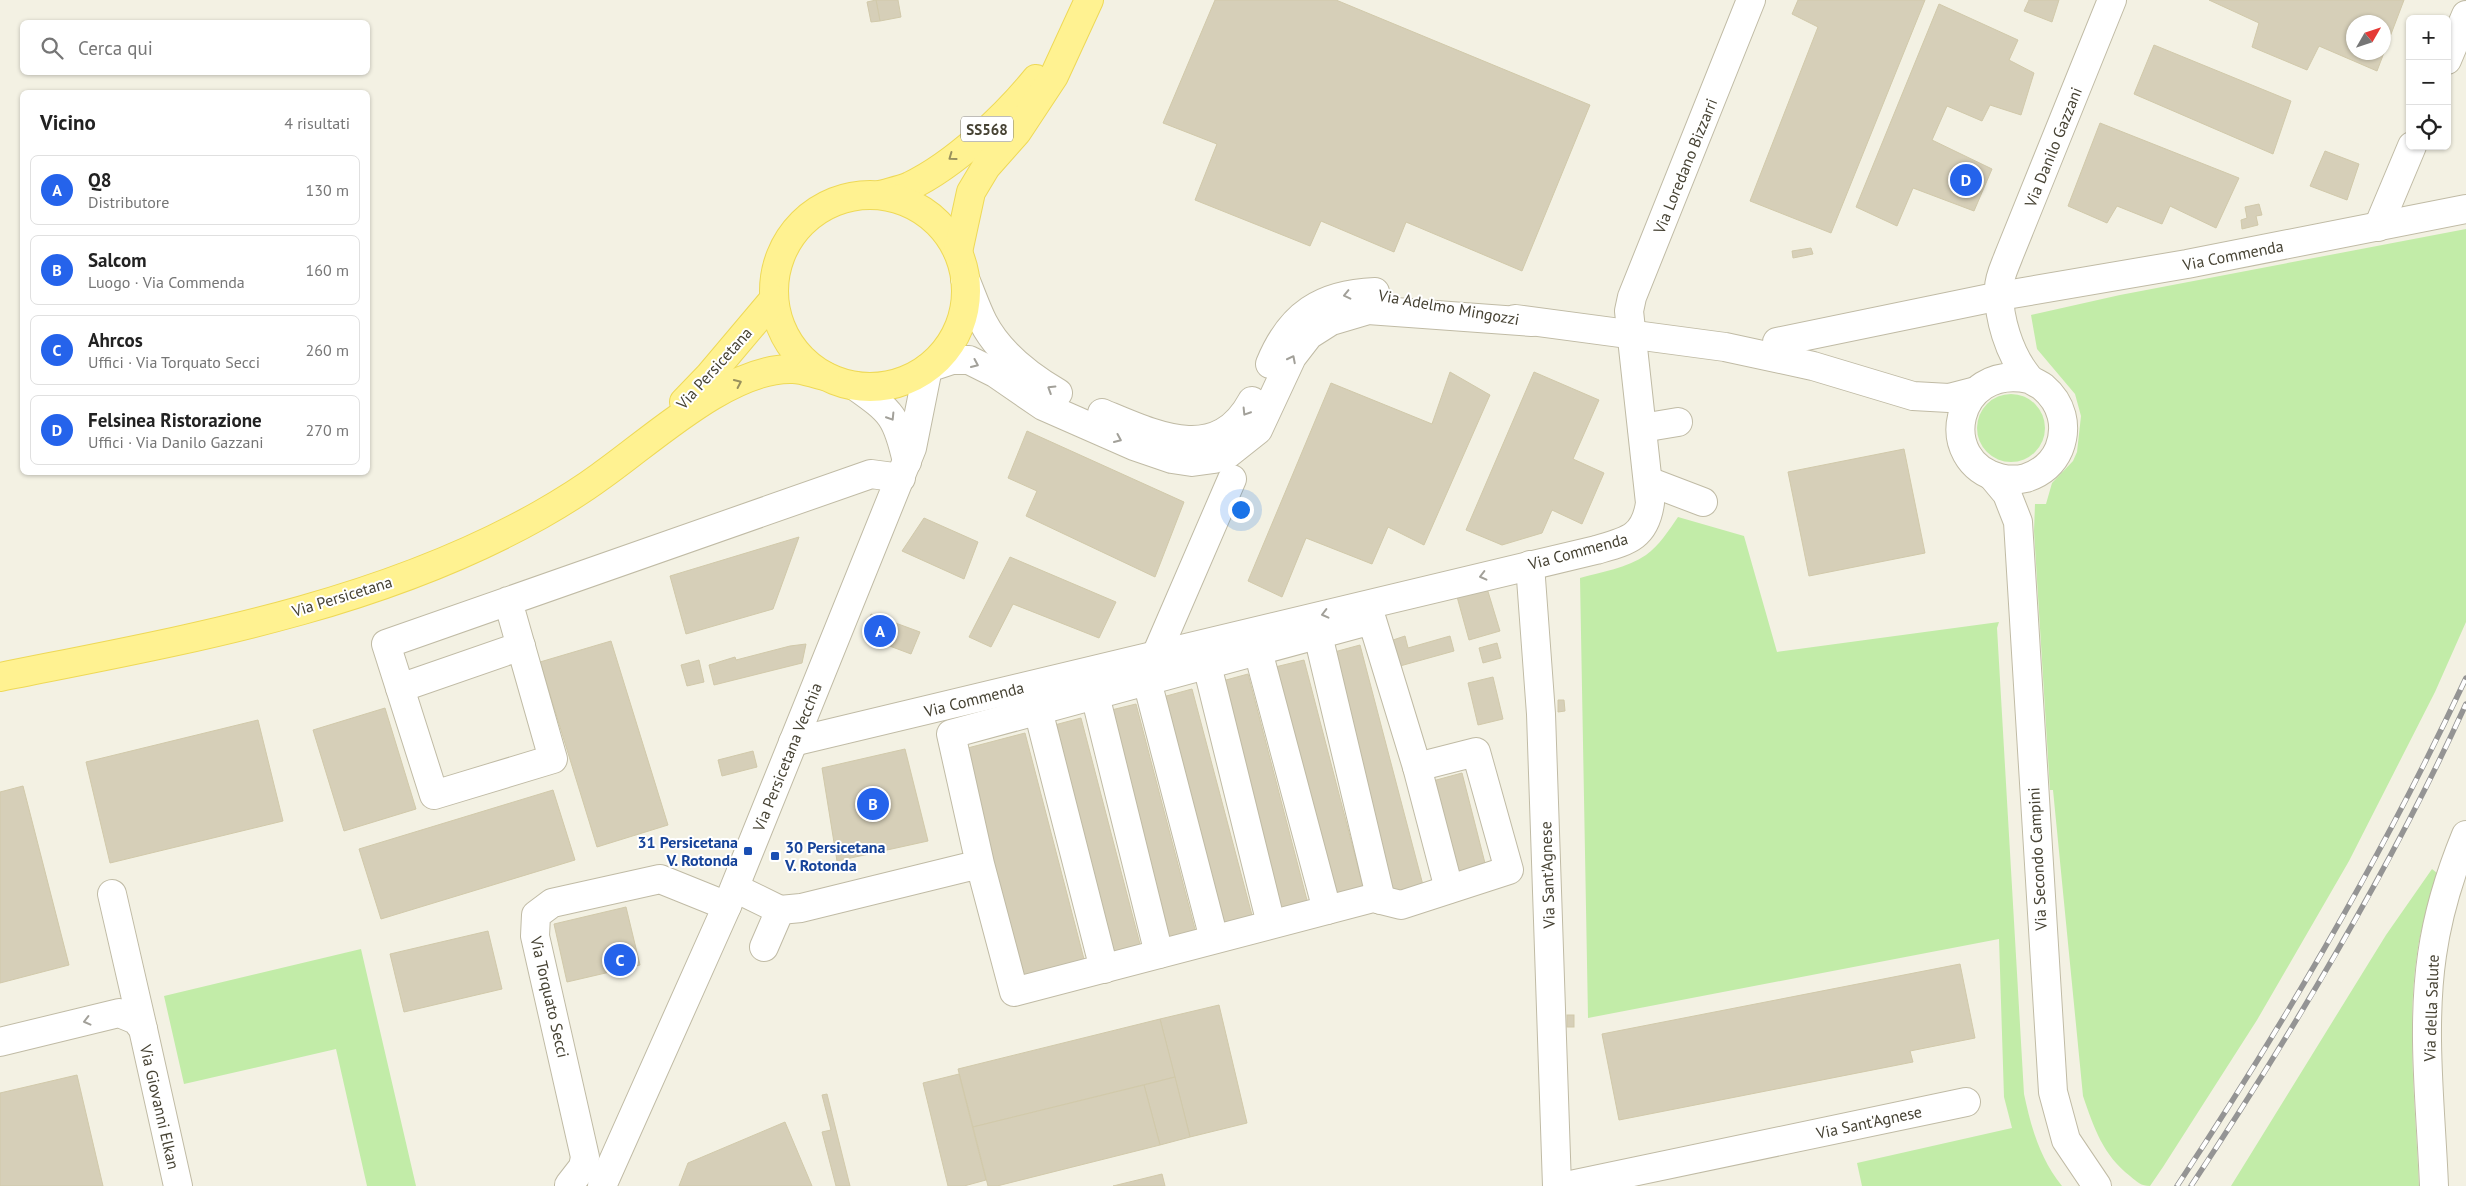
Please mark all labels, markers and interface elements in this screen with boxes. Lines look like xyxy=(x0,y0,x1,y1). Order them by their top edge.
north arrow xyxy=(2346,15,2391,60)
map controls xyxy=(2406,15,2451,150)
button: + xyxy=(2406,15,2451,60)
search box xyxy=(20,20,370,75)
icon: search xyxy=(38,34,66,62)
text: Cerca qui xyxy=(78,36,153,60)
button: − xyxy=(2406,60,2451,105)
street label: Via Danilo Gazzani xyxy=(2019,84,2086,211)
street label: Via Loredano Bizzarri xyxy=(1648,95,1721,238)
button: locate xyxy=(2406,105,2451,150)
text: Vicino xyxy=(40,109,96,136)
text: 4 risultati xyxy=(284,113,350,133)
road number: SS568 xyxy=(961,116,1013,142)
one-way arrow xyxy=(949,151,958,161)
pin: D xyxy=(1950,161,1982,199)
text: Q8 xyxy=(88,168,112,192)
text: A xyxy=(52,180,62,200)
text: 130 m xyxy=(306,180,349,200)
text: Distributore xyxy=(88,192,169,212)
street label: Via Commenda xyxy=(2180,235,2285,275)
text: Salcom xyxy=(88,248,146,272)
text: B xyxy=(52,260,62,280)
text: 160 m xyxy=(306,260,349,280)
text: Luogo · Via Commenda xyxy=(88,272,245,292)
street label: Via Adelmo Mingozzi xyxy=(1376,285,1521,329)
one-way arrow xyxy=(1342,289,1351,300)
street label: Via Persicetana xyxy=(671,323,756,414)
text: Ahrcos xyxy=(88,328,143,352)
text: C xyxy=(53,340,61,360)
text: 260 m xyxy=(306,340,349,360)
text: Uffici · Via Torquato Secci xyxy=(88,352,260,372)
one-way arrow xyxy=(1286,355,1296,364)
one-way arrow xyxy=(970,357,979,368)
one-way arrow xyxy=(733,379,742,389)
one-way arrow xyxy=(1048,385,1057,395)
one-way arrow xyxy=(1242,407,1252,416)
text: Felsinea Ristorazione xyxy=(88,408,262,432)
one-way arrow xyxy=(885,411,895,420)
text: D xyxy=(52,420,62,440)
text: 270 m xyxy=(306,420,349,440)
text: Uffici · Via Danilo Gazzani xyxy=(88,432,264,452)
one-way arrow xyxy=(1113,433,1122,443)
your location xyxy=(1228,497,1254,523)
street label: Via Commenda xyxy=(1525,528,1630,574)
one-way arrow xyxy=(1478,570,1487,581)
street label: Via Persicetana xyxy=(289,571,394,621)
one-way arrow xyxy=(1320,608,1329,619)
pin: A xyxy=(864,612,896,650)
street label: Via Commenda xyxy=(921,677,1026,721)
street label: Via Persicetana Vecchia xyxy=(748,680,826,835)
pin: B xyxy=(857,785,889,823)
street label: Via Secondo Campini xyxy=(2023,787,2051,932)
street label: Via Sant'Agnese xyxy=(1535,821,1559,930)
place label: 31 Persicetana V. Rotonda xyxy=(637,832,738,870)
place label: 30 Persicetana V. Rotonda xyxy=(784,837,886,875)
marker: 31 Persicetana V. Rotonda xyxy=(742,845,754,857)
marker: 30 Persicetana V. Rotonda xyxy=(769,850,781,862)
street label: Via Torquato Secci xyxy=(526,933,574,1060)
pin: C xyxy=(604,941,636,979)
street label: Via della Salute xyxy=(2419,954,2443,1063)
one-way arrow xyxy=(83,1015,92,1026)
street label: Via Giovanni Elkan xyxy=(136,1042,184,1171)
street label: Via Sant'Agnese xyxy=(1814,1101,1924,1143)

